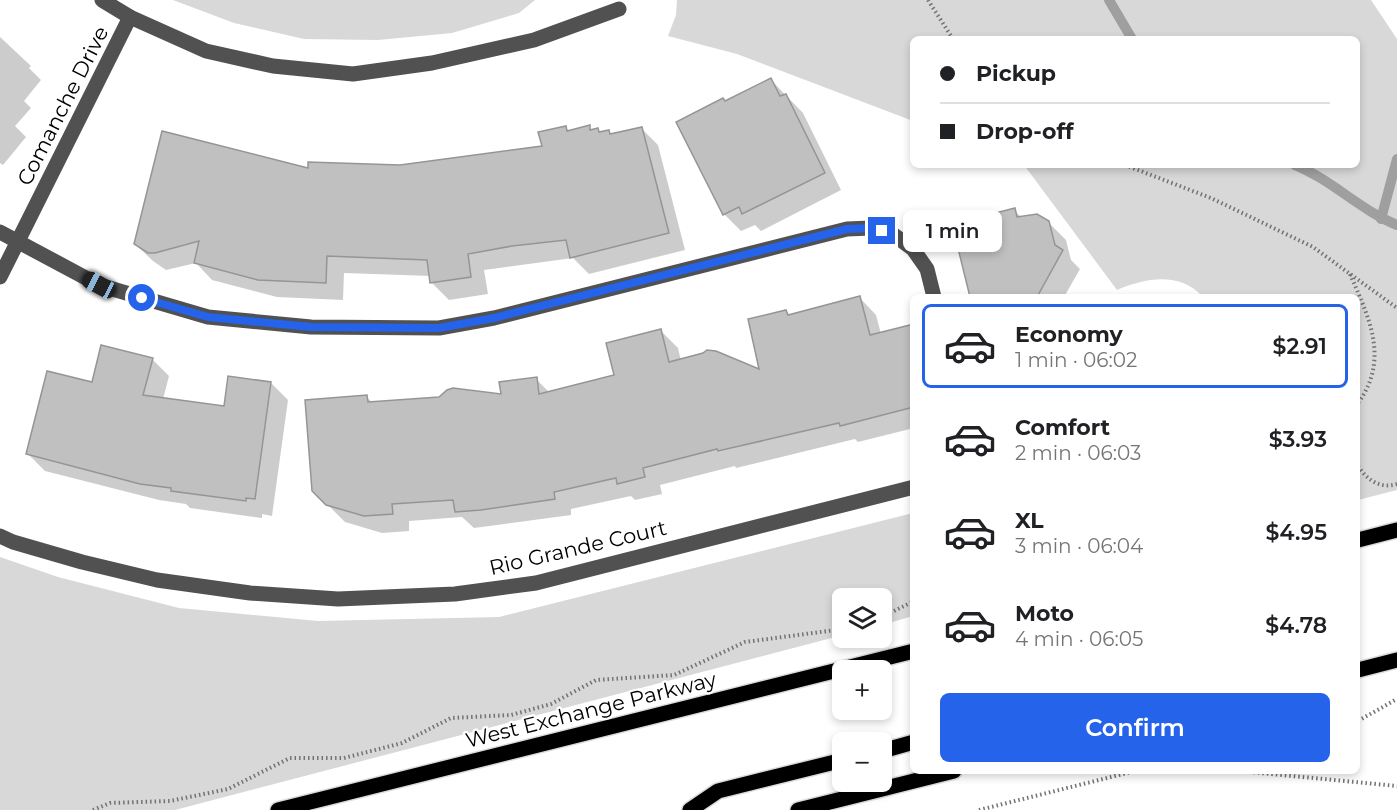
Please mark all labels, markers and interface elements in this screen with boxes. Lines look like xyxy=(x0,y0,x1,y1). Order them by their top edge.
street label: Comanche Drive xyxy=(12,22,114,190)
text: Pickup xyxy=(976,60,1056,87)
text: Drop-off xyxy=(976,118,1074,145)
callout: 1 min xyxy=(903,210,1002,252)
route end xyxy=(868,217,895,244)
text: 1 min xyxy=(926,219,979,243)
car xyxy=(79,269,119,301)
route start xyxy=(128,284,155,311)
icon: car xyxy=(943,319,997,373)
text: Economy xyxy=(1015,321,1123,348)
text: $2.91 xyxy=(1273,333,1327,360)
text: 1 min · 06:02 xyxy=(1015,348,1137,372)
icon: car xyxy=(943,412,997,466)
text: Comfort xyxy=(1015,414,1110,441)
text: $3.93 xyxy=(1269,426,1327,453)
text: 2 min · 06:03 xyxy=(1015,441,1141,465)
icon: car xyxy=(943,505,997,559)
text: XL xyxy=(1015,507,1044,534)
street label: Rio Grande Court xyxy=(487,515,669,580)
text: $4.95 xyxy=(1266,519,1327,546)
text: 3 min · 06:04 xyxy=(1015,534,1143,558)
map controls xyxy=(832,588,892,792)
button: layers xyxy=(832,588,892,648)
icon: car xyxy=(943,598,997,652)
text: Moto xyxy=(1015,600,1074,627)
text: $4.78 xyxy=(1265,612,1327,639)
text: 4 min · 06:05 xyxy=(1015,627,1143,651)
button: + xyxy=(832,660,892,720)
street label: West Exchange Parkway xyxy=(463,666,719,753)
button: Confirm xyxy=(940,693,1330,762)
button: − xyxy=(832,732,892,792)

